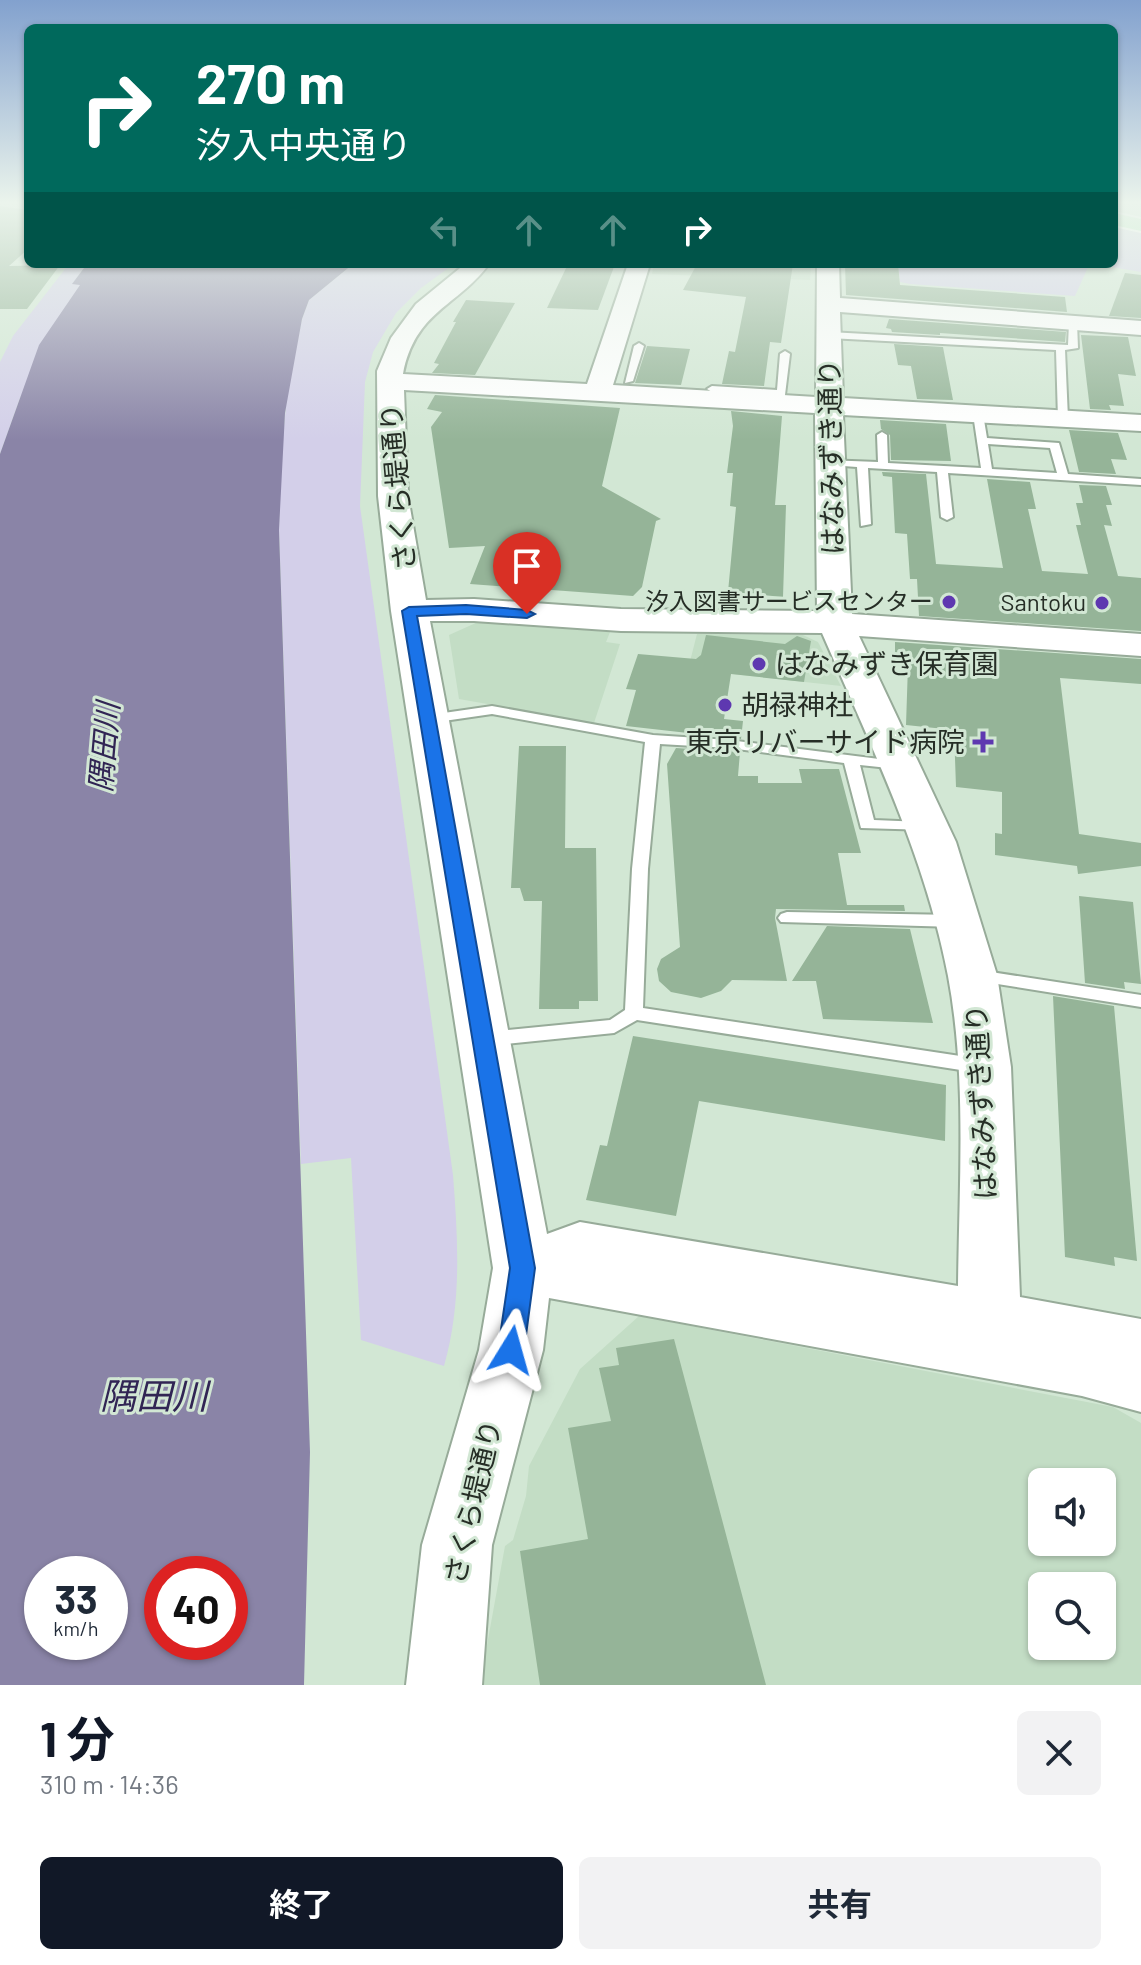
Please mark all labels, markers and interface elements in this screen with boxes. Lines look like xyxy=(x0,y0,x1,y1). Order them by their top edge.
text: 270 m xyxy=(196,48,345,115)
icon: right xyxy=(64,56,168,160)
text: 汐入中央通り xyxy=(196,122,412,165)
icon: left xyxy=(423,208,467,252)
icon: ahead xyxy=(507,208,551,252)
icon: ahead xyxy=(591,208,635,252)
icon: right xyxy=(675,208,719,252)
street label: はなみずき通り xyxy=(811,359,849,555)
street label: さくら堤通り xyxy=(373,402,421,572)
pin xyxy=(493,532,561,614)
icon: arrive xyxy=(505,544,549,588)
place label: 汐入図書サービスセンター xyxy=(645,586,933,615)
place label: Santoku xyxy=(1000,587,1086,616)
marker: 汐入図書サービスセンター xyxy=(940,593,958,611)
marker: Santoku xyxy=(1093,594,1111,612)
place label: はなみずき保育園 xyxy=(775,646,999,680)
marker: はなみずき保育園 xyxy=(750,655,768,673)
place label: 胡禄神社 xyxy=(741,687,853,721)
marker: 胡禄神社 xyxy=(716,696,734,714)
water label: 隅田川 xyxy=(81,697,125,793)
place label: 東京リバーサイド病院 xyxy=(686,724,965,758)
marker: 東京リバーサイド病院 xyxy=(972,731,994,753)
street label: はなみずき通り xyxy=(958,1003,1002,1201)
position arrow xyxy=(469,1308,553,1392)
water label: 隅田川 xyxy=(100,1373,212,1416)
street label: さくら堤通り xyxy=(437,1416,507,1587)
map controls xyxy=(1028,1468,1116,1660)
button: sound xyxy=(1028,1468,1116,1556)
speed limit sign: 40 xyxy=(144,1556,248,1660)
button: search xyxy=(1028,1572,1116,1660)
text: 33 xyxy=(54,1574,98,1622)
text: km/h xyxy=(53,1616,99,1640)
text: 1 分 xyxy=(40,1709,115,1767)
button: close xyxy=(1017,1711,1101,1795)
text: 310 m · 14:36 xyxy=(40,1768,179,1799)
button: 終了 xyxy=(40,1857,563,1949)
button: 共有 xyxy=(579,1857,1101,1949)

